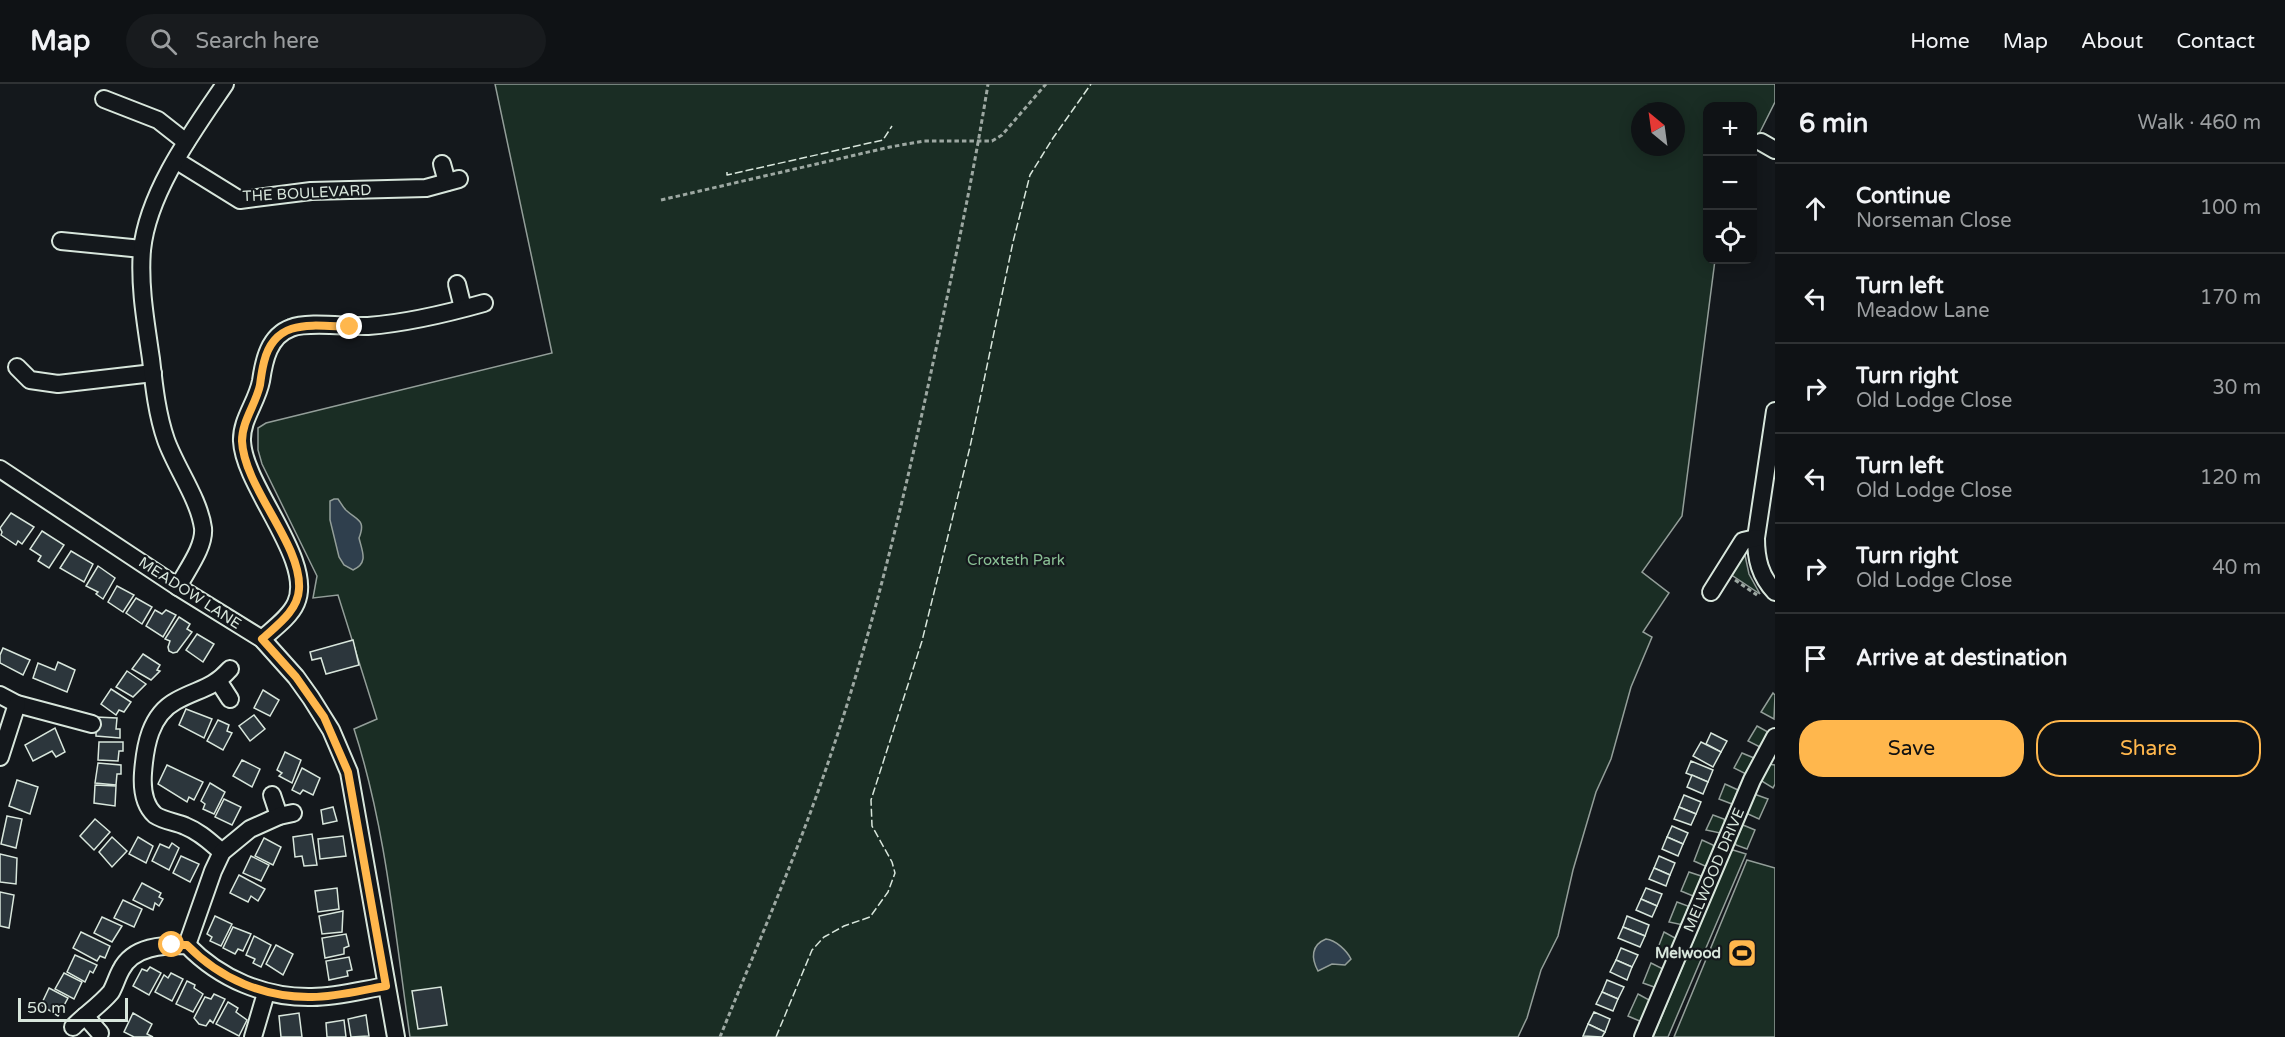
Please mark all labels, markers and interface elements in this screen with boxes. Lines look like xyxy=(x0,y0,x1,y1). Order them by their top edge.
search box xyxy=(126,14,546,68)
text: Map xyxy=(30,24,90,58)
icon: search xyxy=(147,25,180,58)
text: Search here xyxy=(195,28,319,54)
text: Home xyxy=(1910,29,1970,54)
text: Map xyxy=(2003,29,2048,54)
text: About xyxy=(2081,29,2143,54)
text: Contact xyxy=(2176,29,2255,54)
north arrow xyxy=(1631,102,1685,156)
map controls xyxy=(1703,102,1757,264)
button: + xyxy=(1703,102,1757,156)
text: 6 min xyxy=(1799,108,1868,139)
text: Walk · 460 m xyxy=(2138,111,2261,135)
button: − xyxy=(1703,156,1757,210)
street label: THE BOULEVARD xyxy=(242,181,372,205)
text: Continue xyxy=(1856,183,1951,209)
icon: ahead xyxy=(1799,192,1832,225)
text: 100 m xyxy=(2200,196,2261,220)
text: Norseman Close xyxy=(1856,209,2011,233)
button: locate xyxy=(1703,210,1757,264)
text: Turn left xyxy=(1856,273,1944,299)
icon: left xyxy=(1799,282,1832,315)
text: 170 m xyxy=(2200,286,2261,310)
text: Meadow Lane xyxy=(1856,299,1990,323)
route end xyxy=(336,313,362,339)
text: Turn right xyxy=(1856,363,1958,389)
icon: right xyxy=(1799,372,1832,405)
text: 30 m xyxy=(2212,376,2261,400)
text: Old Lodge Close xyxy=(1856,389,2012,413)
text: Turn left xyxy=(1856,453,1944,479)
icon: left xyxy=(1799,462,1832,495)
text: 120 m xyxy=(2200,466,2261,490)
text: Old Lodge Close xyxy=(1856,479,2012,503)
text: Turn right xyxy=(1856,543,1958,569)
park label: Croxteth Park xyxy=(967,551,1065,569)
icon: right xyxy=(1799,552,1832,585)
street label: MEADOW LANE xyxy=(135,553,245,633)
text: 40 m xyxy=(2212,556,2261,580)
text: Old Lodge Close xyxy=(1856,569,2012,593)
icon: arrive xyxy=(1799,642,1832,675)
text: Arrive at destination xyxy=(1856,645,2067,671)
button: Save xyxy=(1799,720,2024,777)
button: Share xyxy=(2036,720,2261,777)
street label: MELWOOD DRIVE xyxy=(1680,805,1748,935)
route start xyxy=(158,931,184,957)
sports icon: Melwood xyxy=(1726,937,1758,969)
place label: Melwood xyxy=(1655,944,1721,962)
scale bar xyxy=(18,995,128,1022)
text: 50 m xyxy=(27,998,66,1018)

